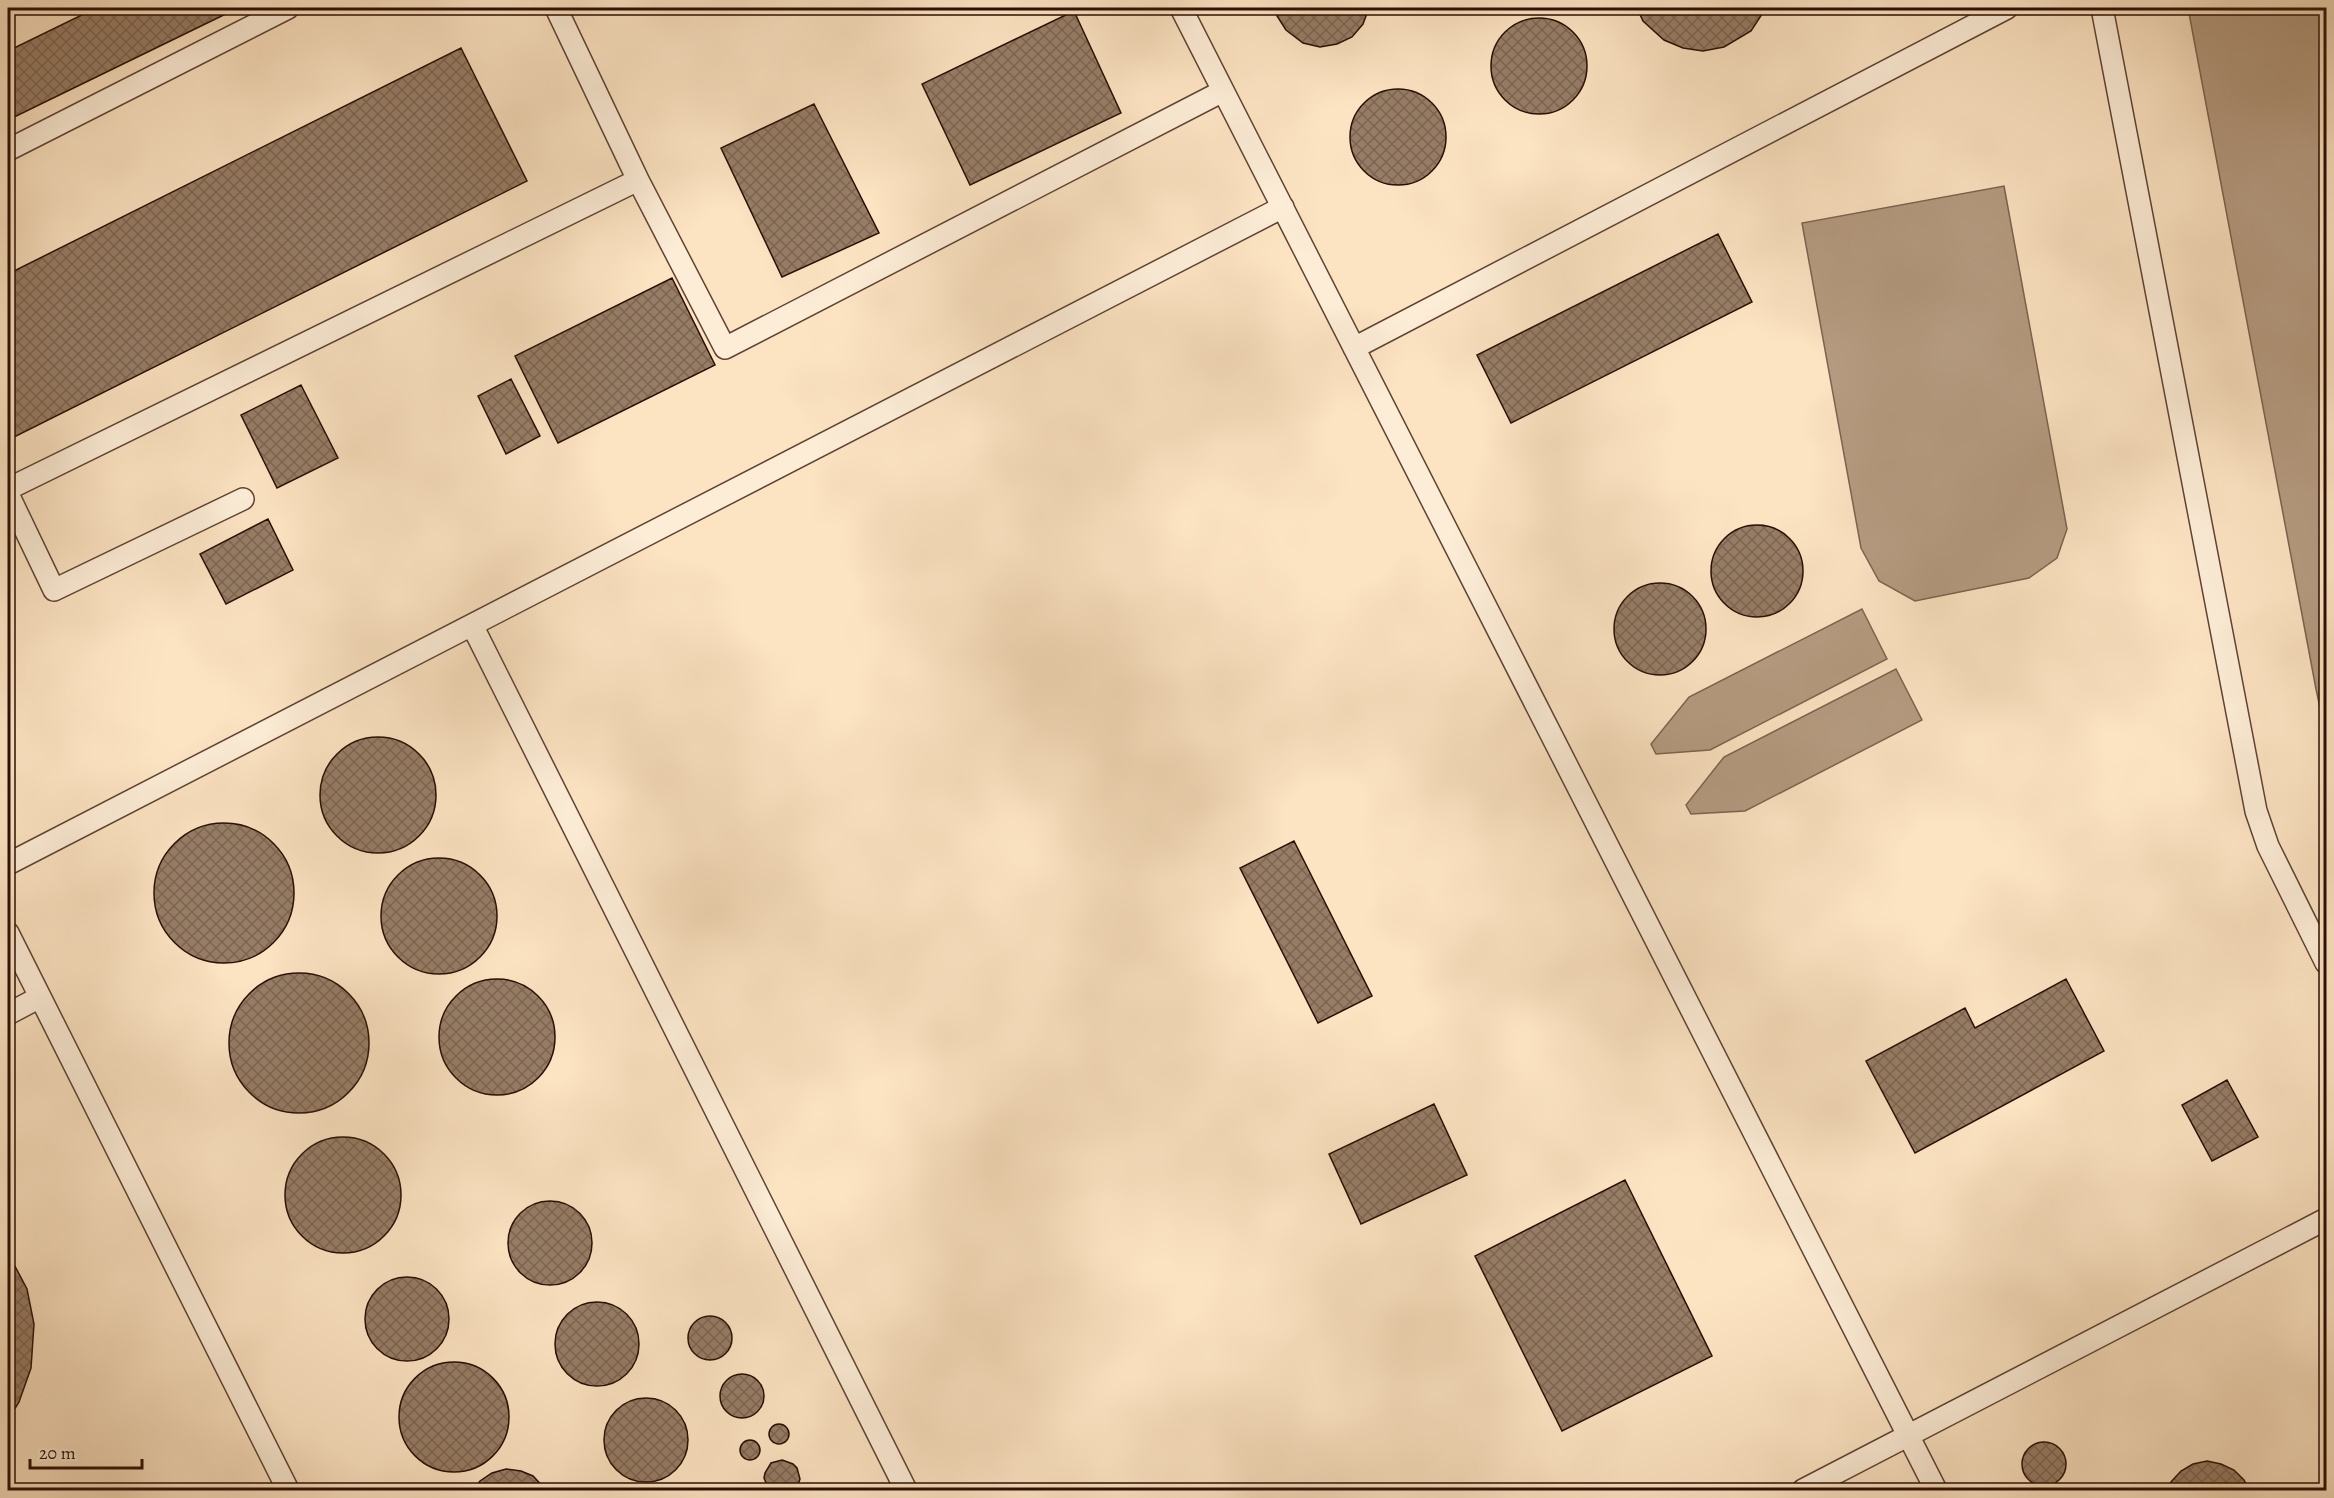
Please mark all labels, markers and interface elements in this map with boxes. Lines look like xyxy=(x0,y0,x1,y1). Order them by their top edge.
scale bar xyxy=(30,1432,142,1470)
text: 20 m xyxy=(39,1441,76,1465)

